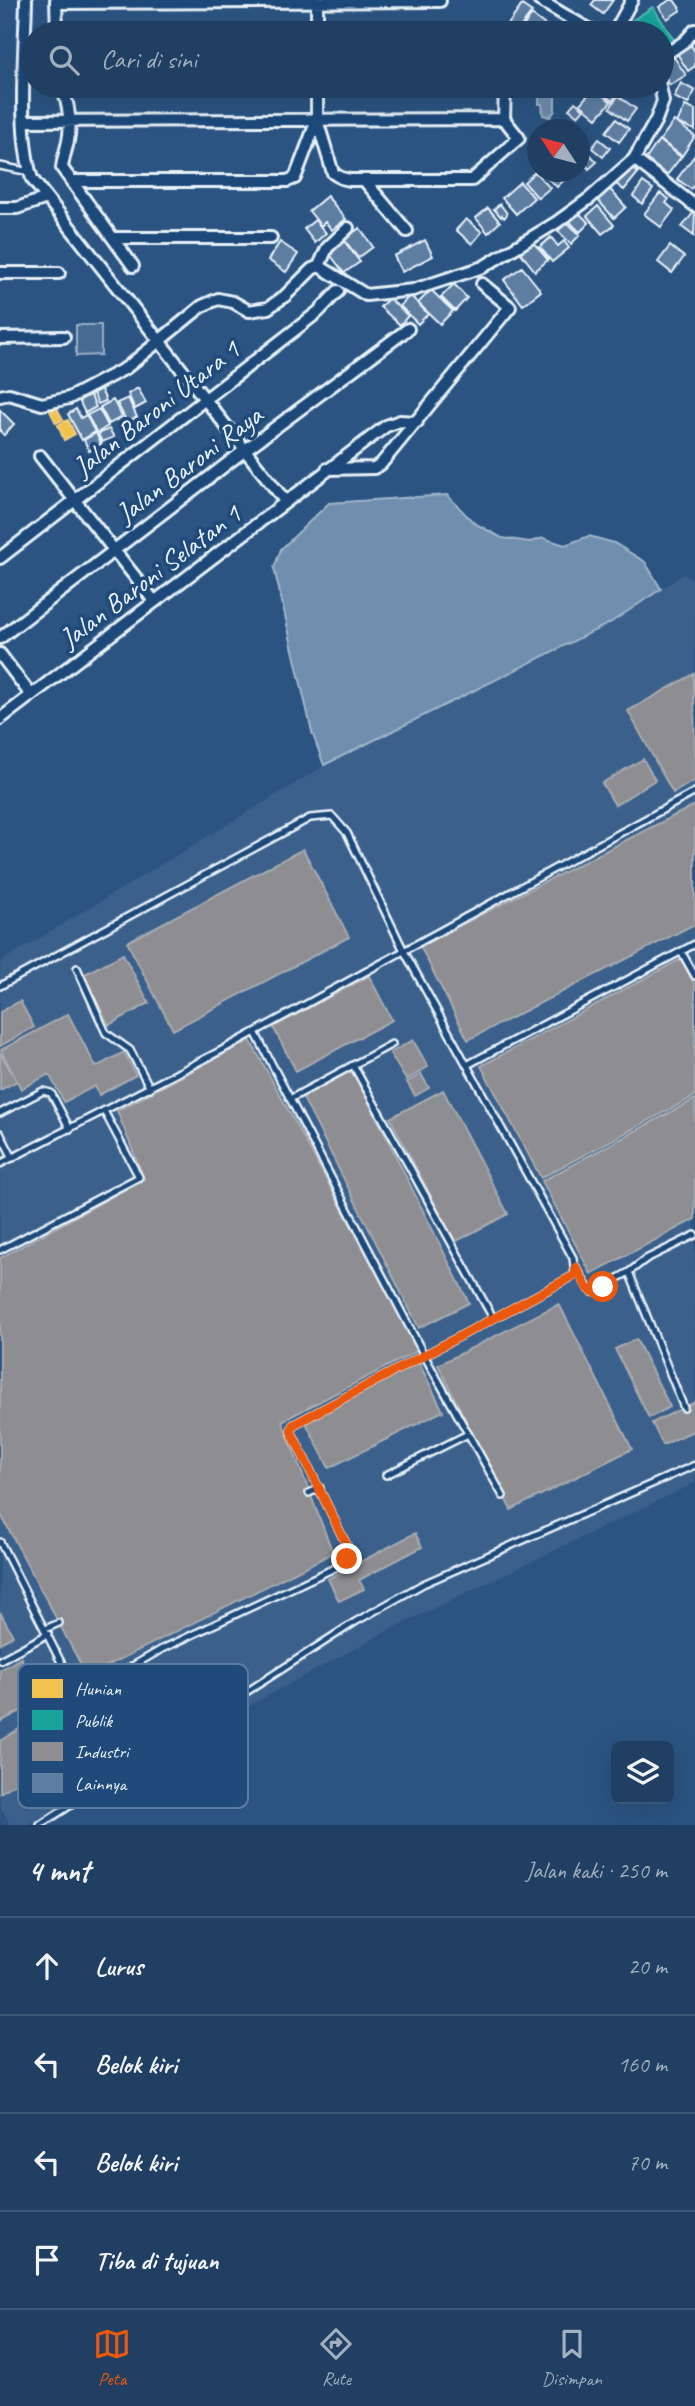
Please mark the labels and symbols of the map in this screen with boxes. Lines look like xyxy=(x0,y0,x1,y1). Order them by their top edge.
north arrow xyxy=(527,119,590,182)
street label: Jalan Baroni Utara 1 xyxy=(64,331,248,485)
street label: Jalan Baroni Raya xyxy=(107,397,271,532)
street label: Jalan Baroni Selatan 1 xyxy=(51,495,249,657)
route start xyxy=(587,1271,618,1302)
route end xyxy=(331,1543,362,1574)
legend xyxy=(18,1664,248,1808)
text: Hunian xyxy=(75,1677,122,1701)
text: Publik xyxy=(75,1709,114,1733)
text: Industri xyxy=(75,1740,131,1764)
text: Lainnya xyxy=(75,1772,129,1796)

